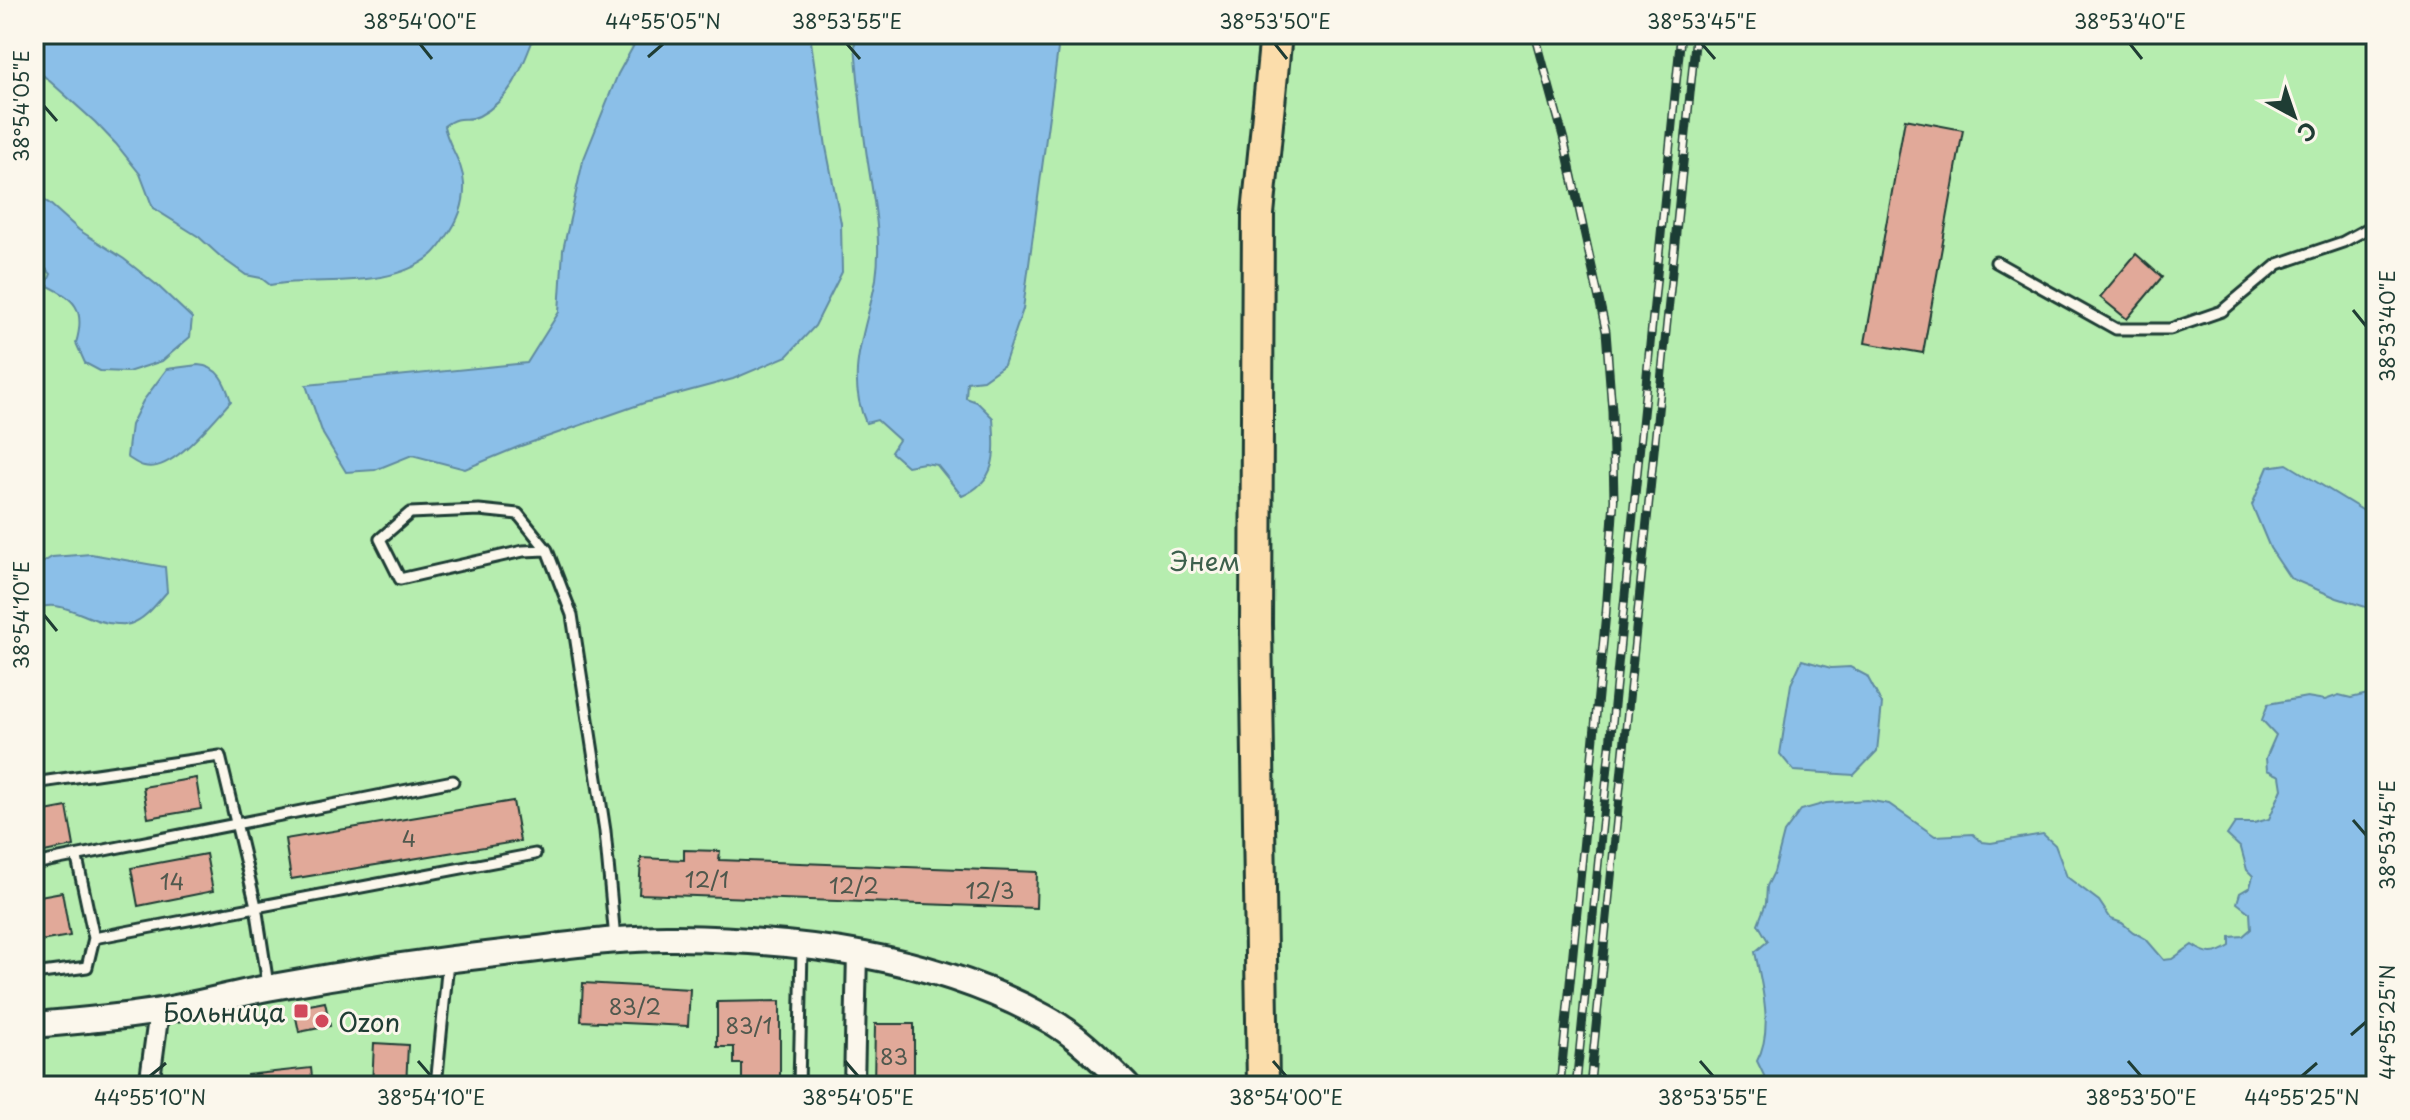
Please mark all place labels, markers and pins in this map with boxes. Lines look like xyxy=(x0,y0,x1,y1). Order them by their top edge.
place label: Больница xyxy=(163,992,286,1031)
marker: Больница xyxy=(292,1002,310,1020)
place label: Ozon xyxy=(338,1002,400,1041)
marker: Ozon xyxy=(313,1012,331,1030)

